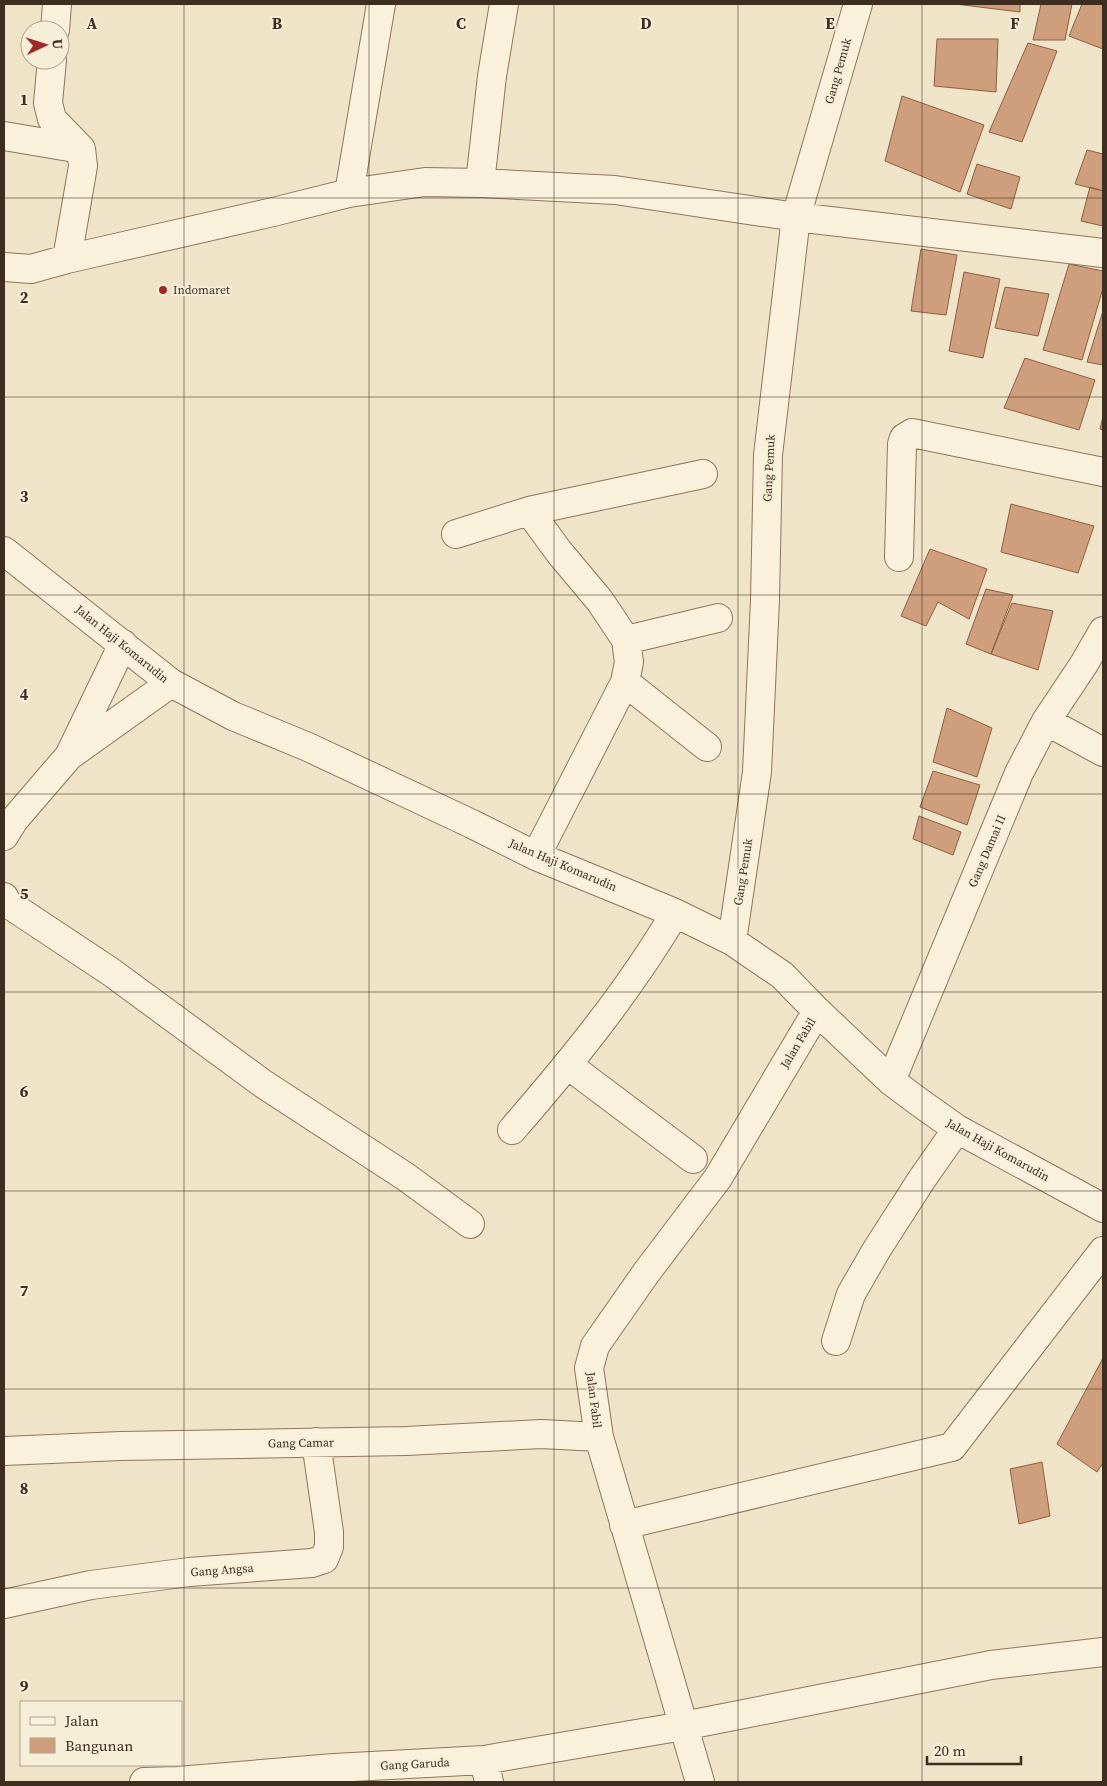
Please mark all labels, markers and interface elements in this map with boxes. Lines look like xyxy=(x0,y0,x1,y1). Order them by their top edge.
text: A xyxy=(87,12,98,34)
text: B xyxy=(272,12,283,34)
text: C xyxy=(456,12,466,34)
text: D xyxy=(640,12,652,34)
text: E xyxy=(825,12,835,34)
text: F xyxy=(1010,12,1020,34)
north arrow xyxy=(20,20,70,70)
street label: Gang Pemuk xyxy=(821,36,855,106)
text: U xyxy=(48,38,68,50)
text: 1 xyxy=(20,88,28,110)
place label: Indomaret xyxy=(173,282,230,298)
marker: Indomaret xyxy=(157,284,169,296)
text: 2 xyxy=(20,286,29,308)
street label: Gang Pemuk xyxy=(759,433,779,502)
text: 3 xyxy=(20,485,29,507)
street label: Jalan Haji Komarudin xyxy=(71,601,172,687)
text: 4 xyxy=(20,683,29,705)
street label: Gang Damai II xyxy=(965,812,1009,890)
street label: Jalan Haji Komarudin xyxy=(506,835,619,895)
street label: Gang Pemuk xyxy=(730,837,756,907)
text: 5 xyxy=(20,882,29,904)
street label: Jalan Fabil xyxy=(776,1014,820,1072)
text: 6 xyxy=(20,1080,29,1102)
street label: Jalan Haji Komarudin xyxy=(943,1114,1052,1185)
text: 7 xyxy=(20,1279,29,1301)
street label: Jalan Fabil xyxy=(582,1370,605,1429)
street label: Gang Camar xyxy=(268,1434,334,1452)
text: 8 xyxy=(20,1477,28,1499)
street label: Gang Angsa xyxy=(190,1560,255,1580)
text: 9 xyxy=(20,1675,29,1697)
legend xyxy=(20,1701,182,1766)
text: Jalan xyxy=(64,1710,99,1731)
scale bar xyxy=(927,1734,1021,1766)
text: Bangunan xyxy=(65,1735,133,1756)
text: 20 m xyxy=(934,1740,966,1761)
street label: Gang Garuda xyxy=(380,1754,451,1774)

